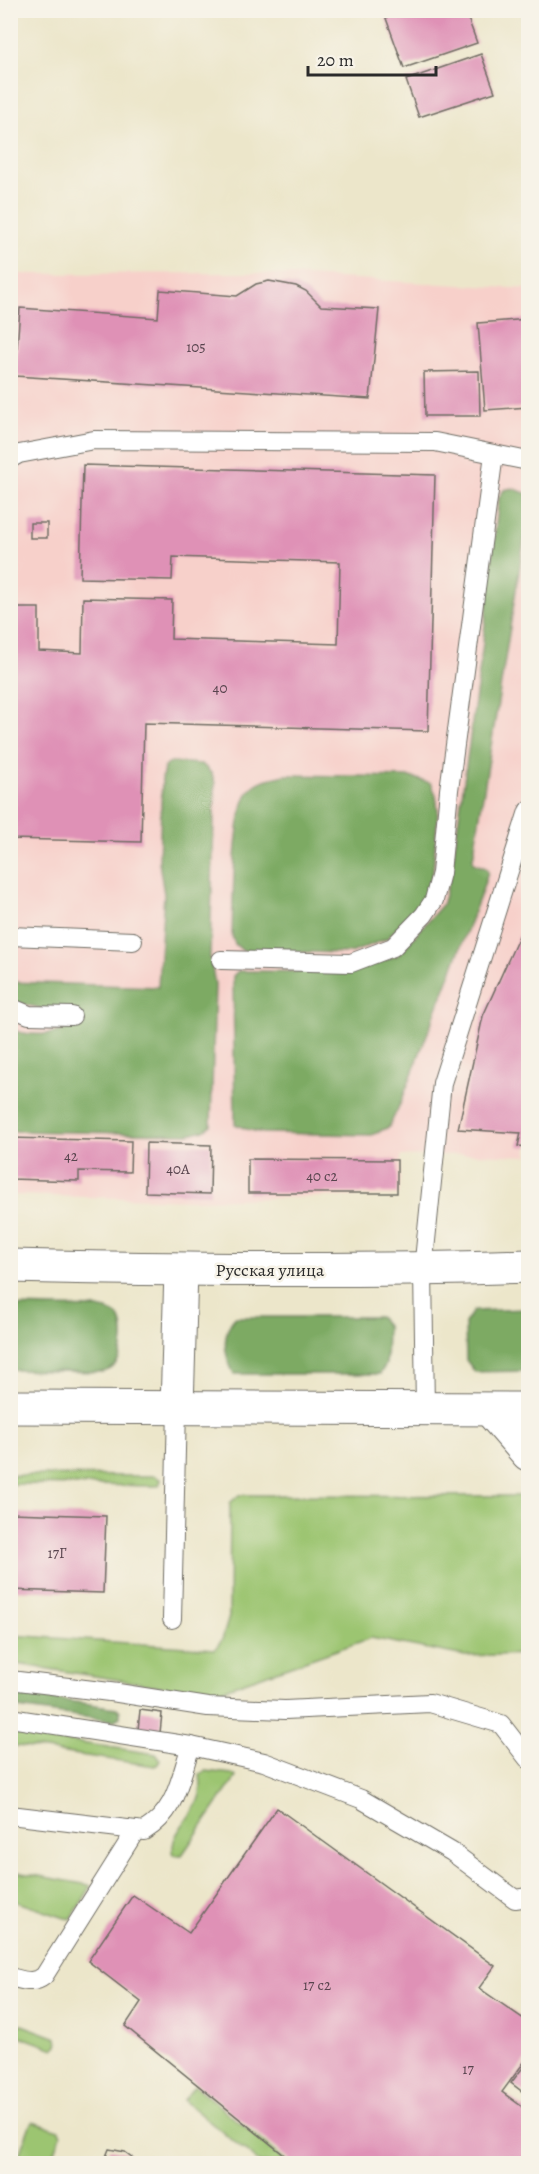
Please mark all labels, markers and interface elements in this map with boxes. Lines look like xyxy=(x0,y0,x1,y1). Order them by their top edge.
scale bar xyxy=(308,39,436,77)
text: 20 m xyxy=(317,48,354,72)
house number: 105 xyxy=(186,337,206,357)
house number: 40 xyxy=(213,678,227,698)
house number: 42 xyxy=(64,1146,78,1166)
house number: 40А xyxy=(166,1159,190,1179)
house number: 40 с2 xyxy=(306,1166,338,1186)
street label: Русская улица xyxy=(216,1258,325,1282)
house number: 17Г xyxy=(48,1543,67,1563)
house number: 17 с2 xyxy=(303,1975,331,1995)
house number: 17 xyxy=(462,2059,474,2079)

